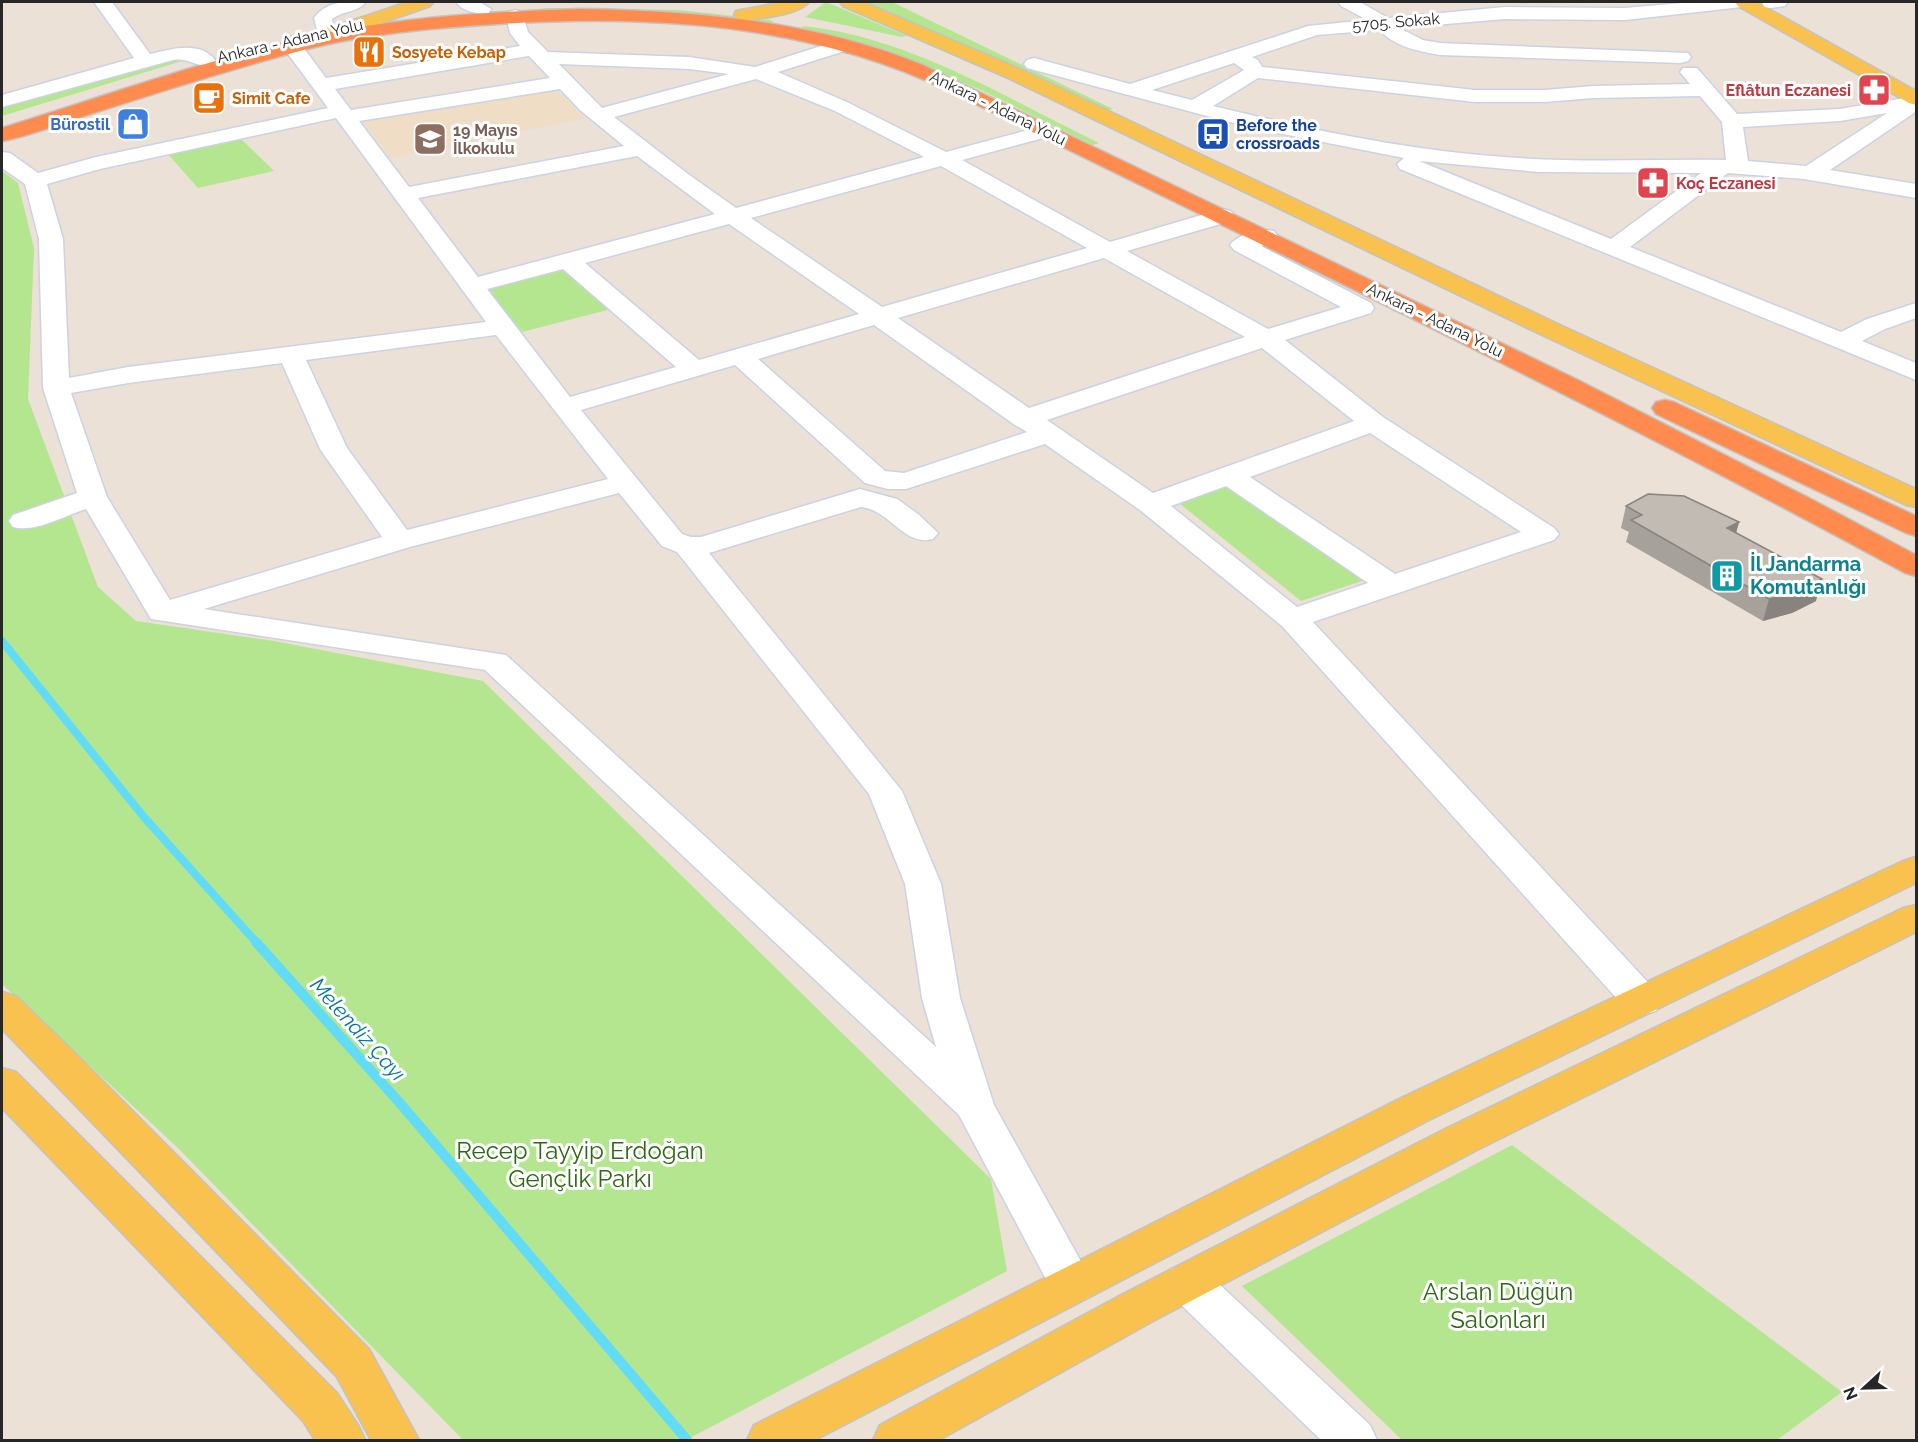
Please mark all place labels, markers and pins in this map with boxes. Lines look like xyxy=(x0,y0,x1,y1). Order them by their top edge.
restaurant icon: Sosyete Kebap xyxy=(351,34,387,70)
place label: Sosyete Kebap xyxy=(392,43,506,62)
pharmacy icon: Eflâtun Eczanesi xyxy=(1856,72,1892,108)
cafe icon: Simit Cafe xyxy=(191,80,227,116)
place label: Eflâtun Eczanesi xyxy=(1726,81,1851,100)
place label: Simit Cafe xyxy=(232,89,311,108)
shop icon: Bürostil xyxy=(115,106,151,142)
place label: Bürostil xyxy=(50,115,111,134)
bus stop icon: Before the crossroads xyxy=(1195,116,1231,152)
place label: Before the crossroads xyxy=(1236,116,1320,153)
school or university icon: 19 Mayıs İlkokulu xyxy=(412,121,448,157)
place label: 19 Mayıs İlkokulu xyxy=(453,121,518,158)
pharmacy icon: Koç Eczanesi xyxy=(1635,165,1671,201)
place label: Koç Eczanesi xyxy=(1676,174,1776,193)
place label: İl Jandarma Komutanlığı xyxy=(1750,552,1866,599)
building icon: İl Jandarma Komutanlığı xyxy=(1709,558,1745,594)

